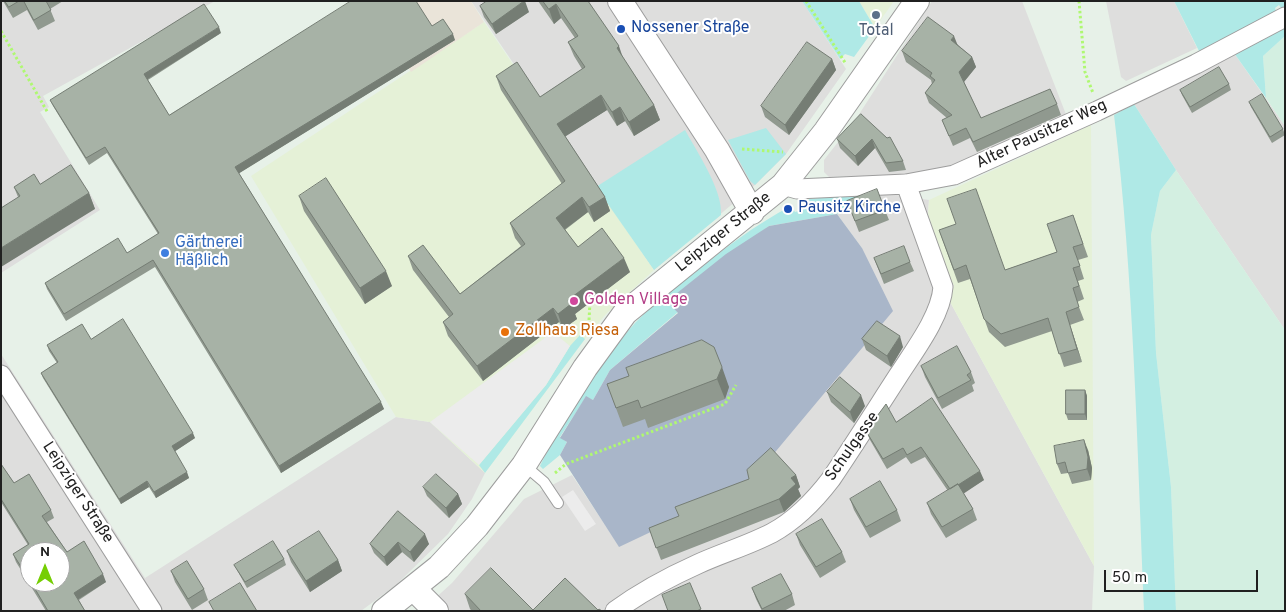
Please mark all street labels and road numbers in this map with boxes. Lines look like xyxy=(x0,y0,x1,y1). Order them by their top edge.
street label: Alter Pausitzer Weg xyxy=(974,96,1110,174)
street label: Leipziger Straße xyxy=(673,189,775,277)
street label: Schulgasse xyxy=(822,409,884,485)
street label: Leipziger Straße xyxy=(37,439,117,547)

